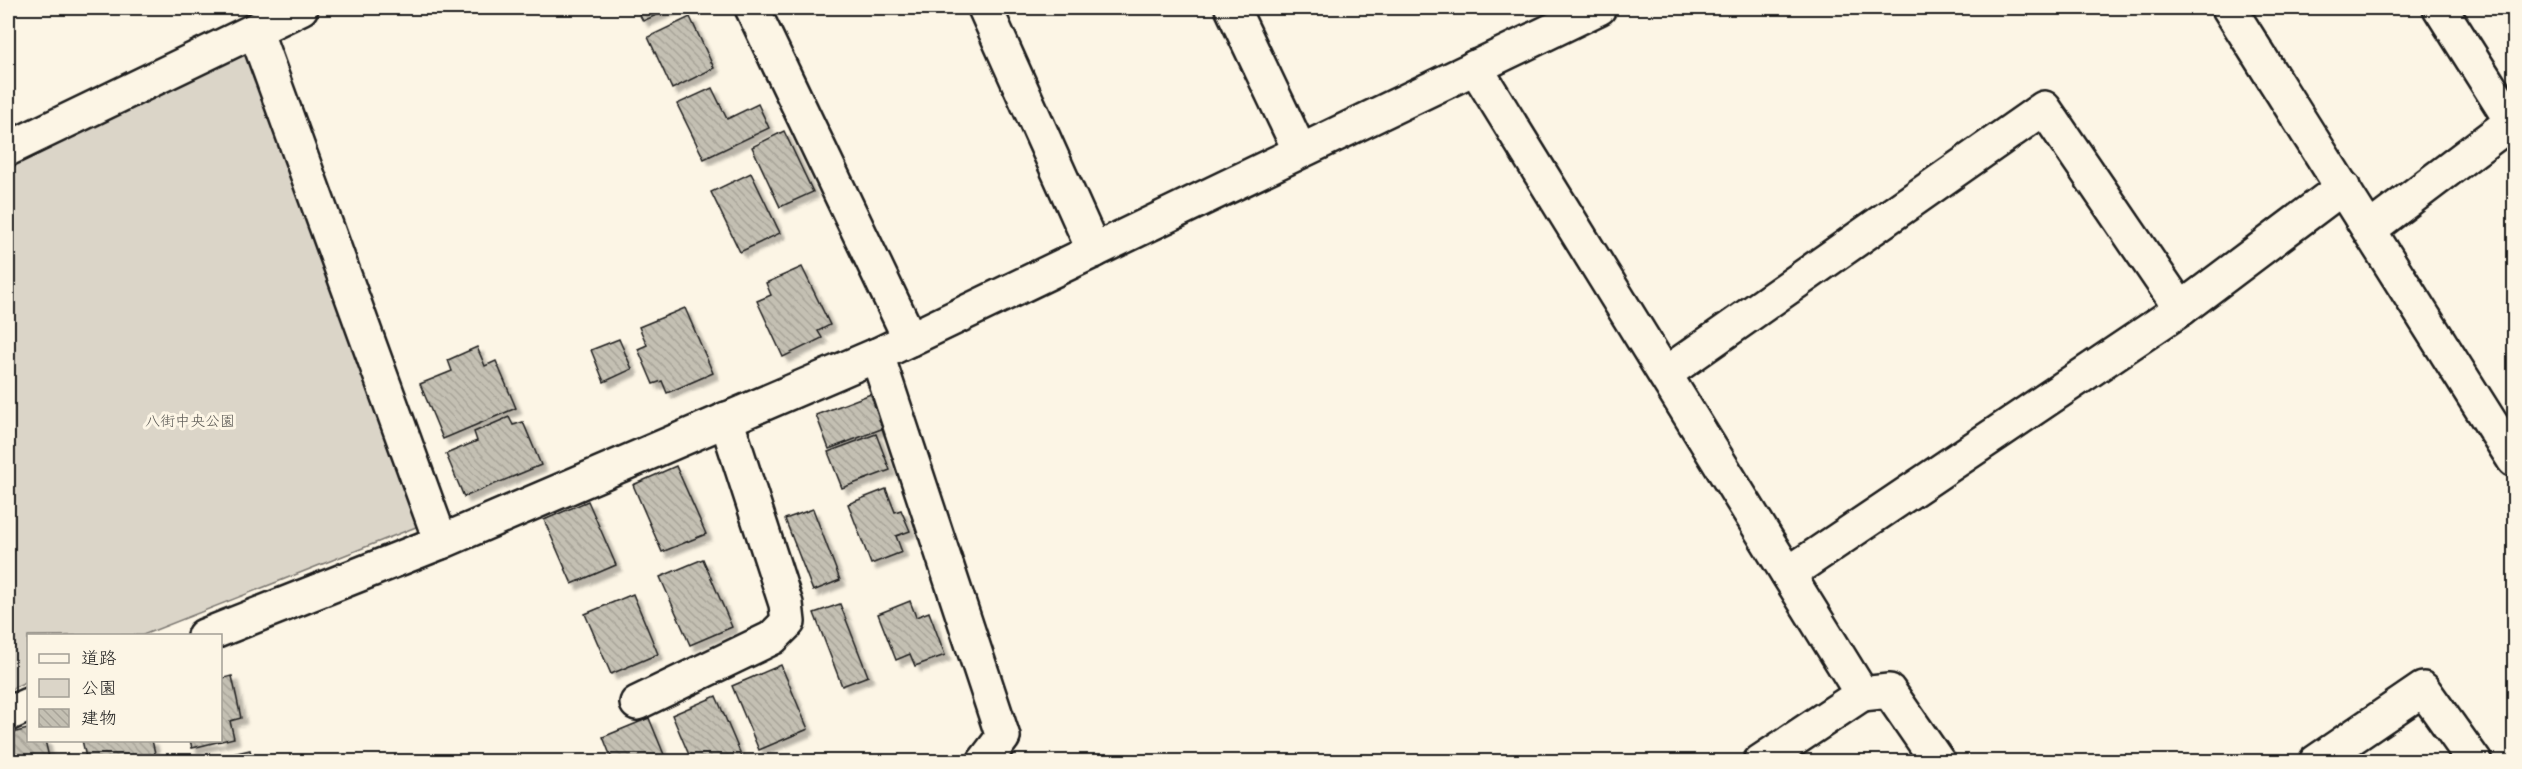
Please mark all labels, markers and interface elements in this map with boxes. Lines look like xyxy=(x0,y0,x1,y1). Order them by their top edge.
park label: 八街中央公園 xyxy=(145,410,235,430)
legend xyxy=(27,634,222,742)
text: 道路 xyxy=(81,645,117,669)
text: 公園 xyxy=(81,675,117,699)
text: 建物 xyxy=(81,705,117,729)

